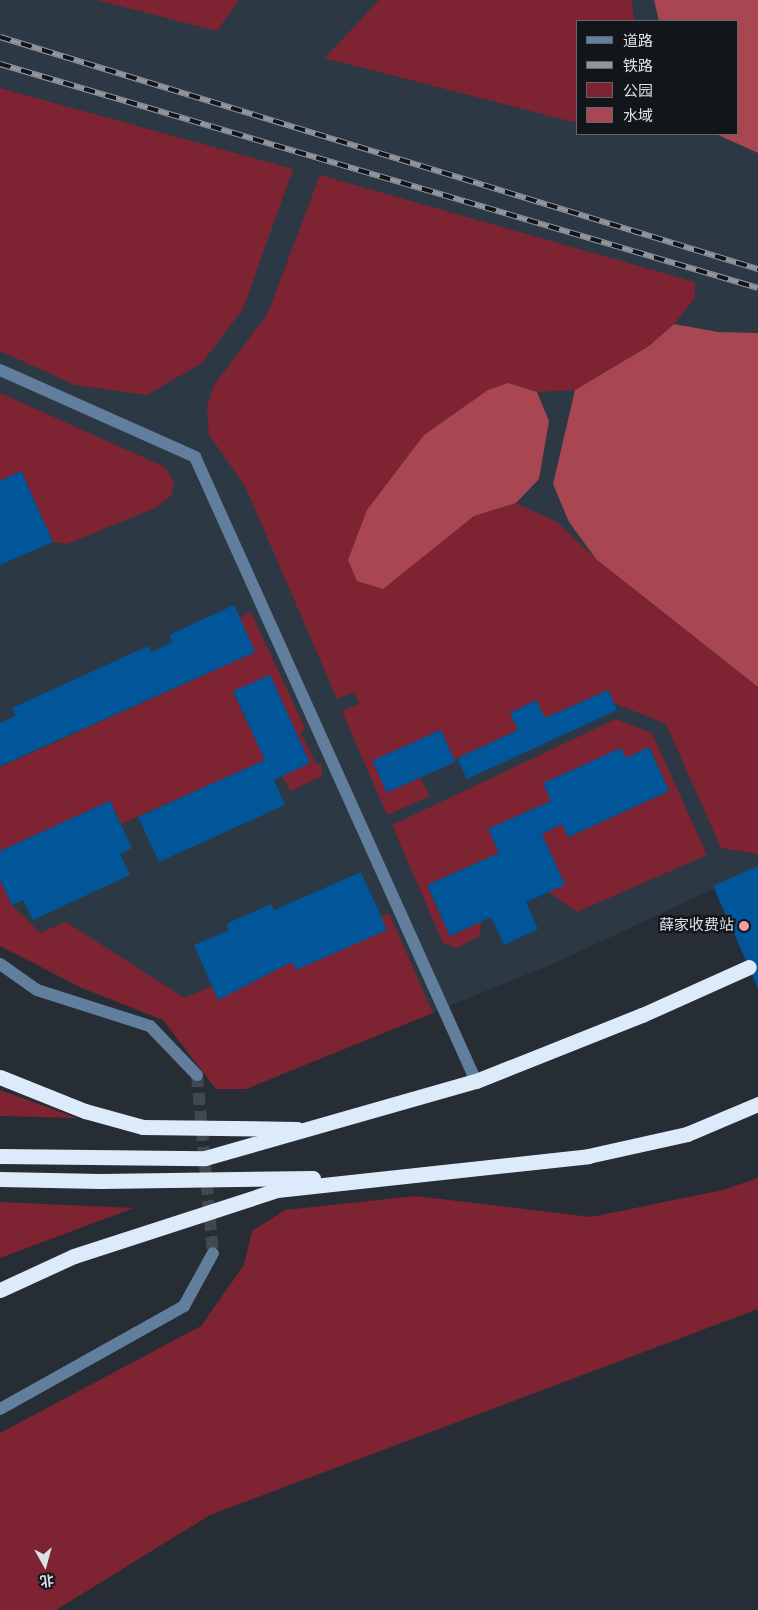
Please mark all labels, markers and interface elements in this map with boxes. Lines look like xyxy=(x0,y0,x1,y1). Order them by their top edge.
legend xyxy=(576,20,738,135)
text: 道路 xyxy=(623,32,653,50)
text: 铁路 xyxy=(623,57,653,75)
text: 公园 xyxy=(623,82,653,100)
text: 水域 xyxy=(623,107,653,125)
place label: 薛家收费站 xyxy=(659,917,734,935)
marker: 薛家收费站 xyxy=(738,920,750,932)
north arrow xyxy=(20,1540,70,1590)
text: 北 xyxy=(39,1571,55,1590)

